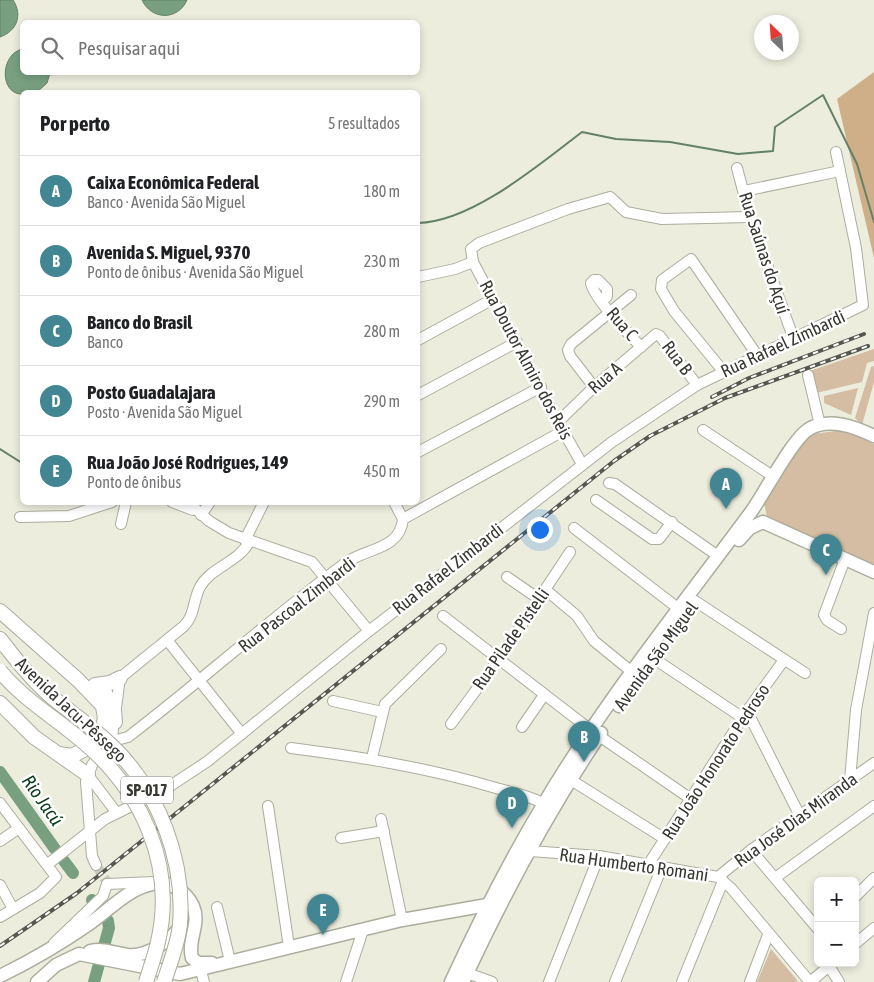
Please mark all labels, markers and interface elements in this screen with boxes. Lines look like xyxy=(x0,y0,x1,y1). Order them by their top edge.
north arrow xyxy=(754,15,799,60)
search box xyxy=(20,20,420,75)
icon: search xyxy=(38,34,66,62)
text: Pesquisar aqui xyxy=(78,37,180,59)
text: Por perto xyxy=(40,111,110,135)
text: 5 resultados xyxy=(328,114,400,132)
text: Caixa Econômica Federal xyxy=(87,171,259,193)
text: A xyxy=(52,182,60,200)
text: 180 m xyxy=(364,182,400,200)
street label: Rua Saúnas do Açuí xyxy=(735,189,794,316)
text: Banco · Avenida São Miguel xyxy=(87,193,246,211)
text: Avenida S. Miguel, 9370 xyxy=(87,241,250,263)
text: B xyxy=(52,252,60,270)
text: 230 m xyxy=(364,252,400,270)
text: Ponto de ônibus · Avenida São Miguel xyxy=(87,263,303,281)
street label: Rua Doutor Almiro dos Reis xyxy=(476,277,577,443)
street label: Rua C xyxy=(602,303,642,344)
street label: Rua Rafael Zimbardi xyxy=(717,306,848,382)
text: Banco do Brasil xyxy=(87,311,192,333)
text: C xyxy=(52,322,60,340)
text: 280 m xyxy=(364,322,400,340)
text: Banco xyxy=(87,333,123,351)
street label: Rua B xyxy=(658,337,697,379)
street label: Rua A xyxy=(584,357,626,398)
text: Posto Guadalajara xyxy=(87,381,216,403)
text: D xyxy=(52,392,60,410)
text: 290 m xyxy=(364,392,400,410)
text: Posto · Avenida São Miguel xyxy=(87,403,242,421)
text: Rua João José Rodrigues, 149 xyxy=(87,451,288,473)
text: E xyxy=(53,462,59,480)
text: 450 m xyxy=(364,462,400,480)
pin: A xyxy=(710,468,742,509)
text: Ponto de ônibus xyxy=(87,473,181,491)
your location xyxy=(527,517,553,543)
street label: Rua Rafael Zimbardi xyxy=(388,519,507,618)
pin: C xyxy=(810,534,842,575)
street label: Rua Pascoal Zimbardi xyxy=(234,552,359,657)
street label: Rua Pilade Pistelli xyxy=(468,584,553,694)
street label: Avenida São Miguel xyxy=(609,597,702,714)
street label: Avenida Jacu-Pêssego xyxy=(12,653,131,766)
street label: Rua João Honorato Pedroso xyxy=(657,680,774,843)
pin: B xyxy=(568,721,600,762)
street label: Rua José Dias Miranda xyxy=(730,768,861,871)
water label: Rio Jacú xyxy=(18,771,68,829)
road number: SP-017 xyxy=(121,776,173,804)
pin: D xyxy=(496,787,528,828)
street label: Rua Humberto Romani xyxy=(558,844,710,885)
map controls xyxy=(814,877,859,967)
button: + xyxy=(814,877,859,922)
pin: E xyxy=(307,894,339,935)
button: − xyxy=(814,922,859,967)

